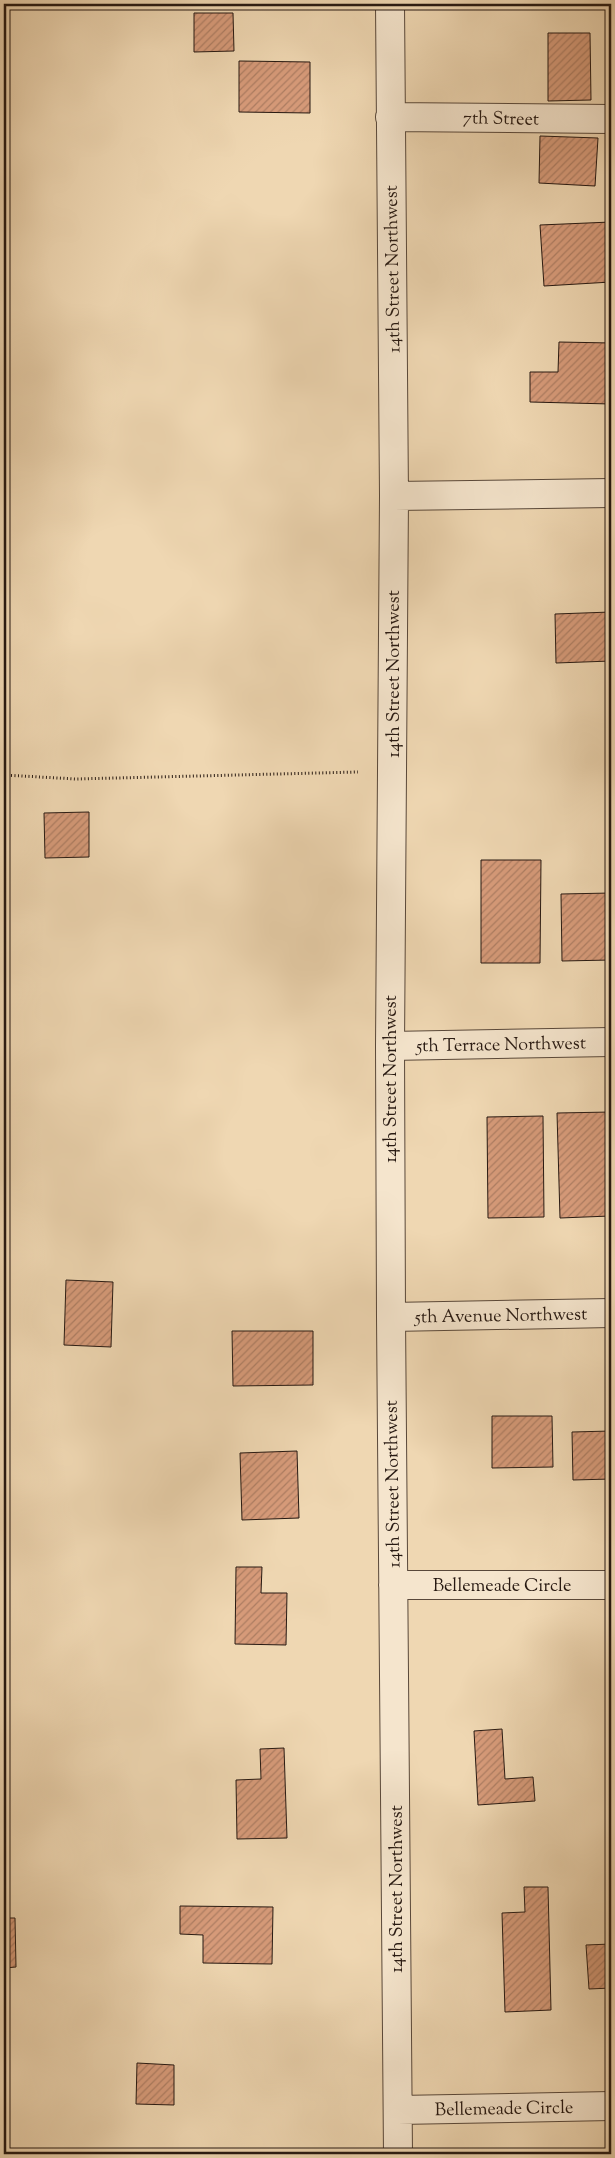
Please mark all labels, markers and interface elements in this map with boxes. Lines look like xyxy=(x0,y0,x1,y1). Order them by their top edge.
street label: 7th Street xyxy=(463,106,539,134)
street label: 14th Street Northwest xyxy=(380,185,408,353)
street label: 14th Street Northwest xyxy=(382,590,408,758)
street label: 14th Street Northwest xyxy=(379,995,405,1163)
street label: 5th Terrace Northwest xyxy=(415,1032,586,1060)
street label: 5th Avenue Northwest xyxy=(414,1302,587,1332)
street label: 14th Street Northwest xyxy=(380,1400,408,1568)
street label: Bellemeade Circle xyxy=(433,1574,571,1600)
street label: 14th Street Northwest xyxy=(385,1805,411,1973)
street label: Bellemeade Circle xyxy=(435,2096,574,2124)

